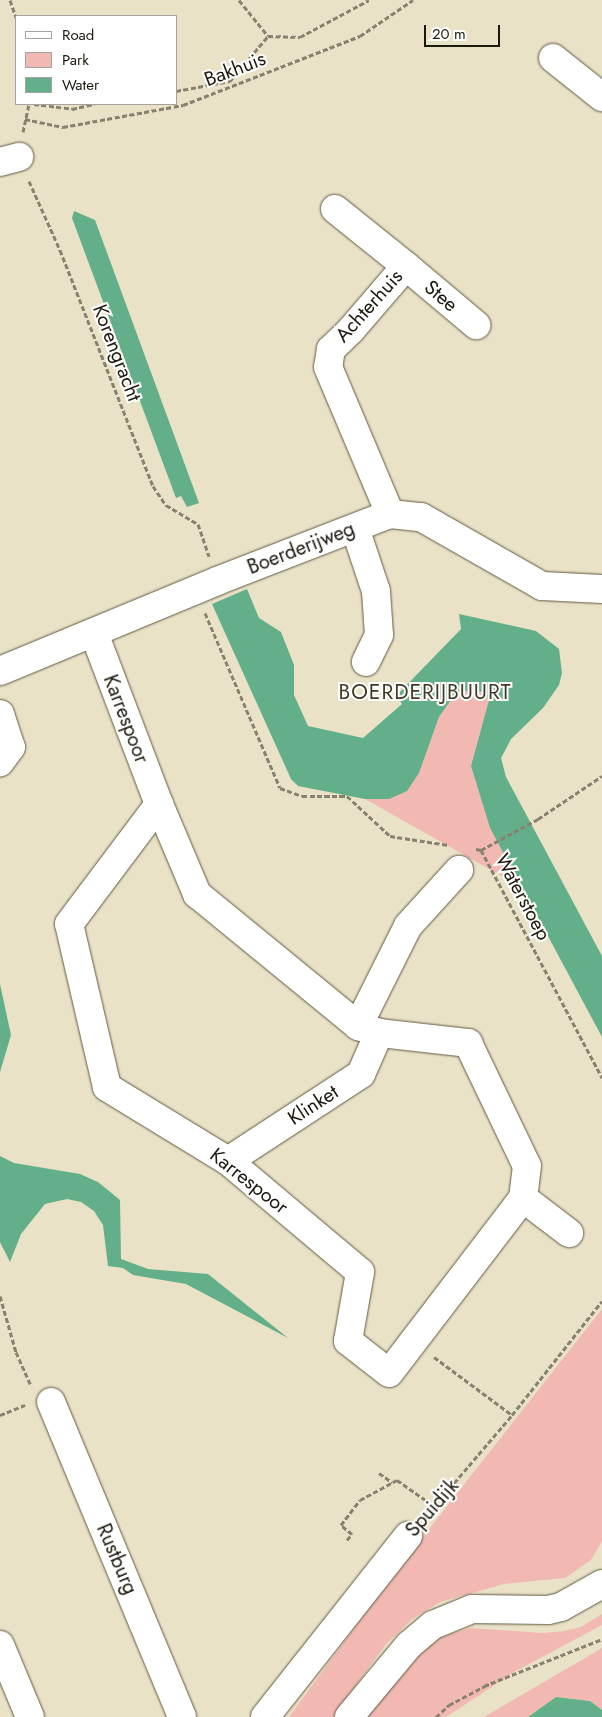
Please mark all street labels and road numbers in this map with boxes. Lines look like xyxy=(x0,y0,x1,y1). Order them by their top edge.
street label: Bakhuis xyxy=(201,46,269,92)
street label: Achterhuis xyxy=(330,265,408,347)
street label: Stee xyxy=(419,275,463,317)
street label: Korengracht xyxy=(88,301,146,405)
street label: Boerderijweg xyxy=(244,517,358,579)
street label: Karrespoor xyxy=(98,671,154,767)
street label: Waterstoep xyxy=(490,849,556,945)
street label: Klinket xyxy=(283,1080,343,1130)
street label: Karrespoor xyxy=(205,1143,293,1219)
street label: Spuidijk xyxy=(400,1474,464,1542)
street label: Rustburg xyxy=(91,1520,143,1598)

